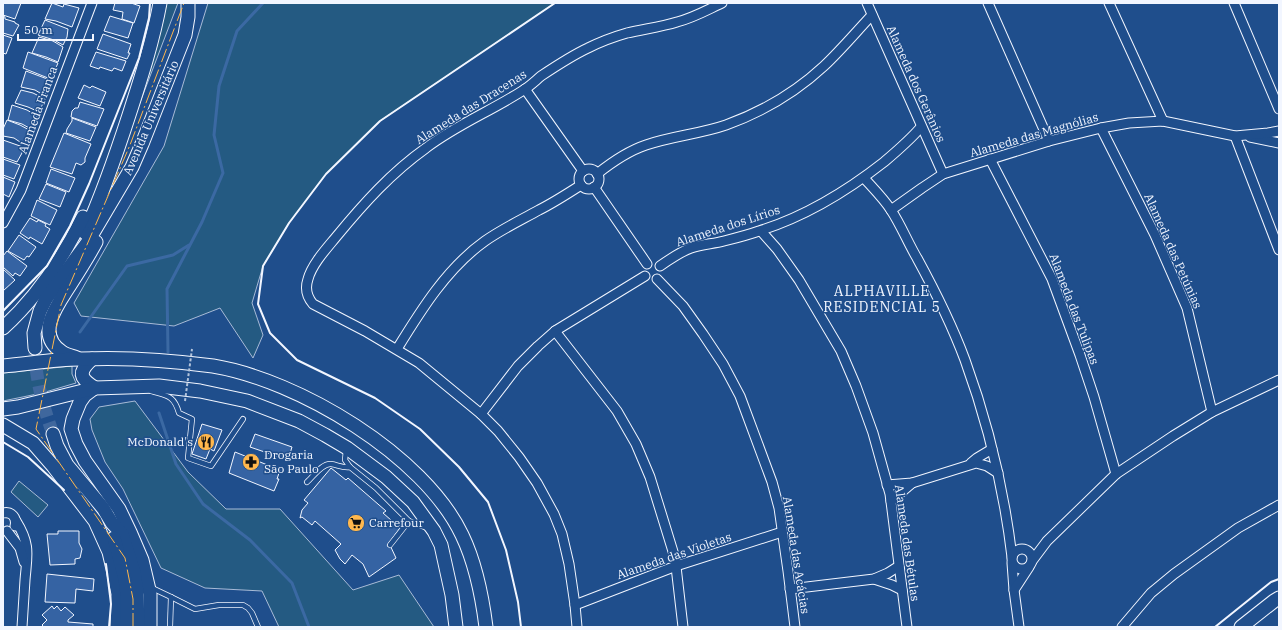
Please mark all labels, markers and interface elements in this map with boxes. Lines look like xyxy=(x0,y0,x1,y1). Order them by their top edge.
scale bar xyxy=(18,16,93,42)
text: 50 m xyxy=(24,22,53,37)
street label: Alameda dos Gerânios xyxy=(884,23,949,145)
street label: Avenida Universitário xyxy=(120,58,182,177)
street label: Alameda Franca xyxy=(15,63,61,156)
street label: Alameda das Dracenas xyxy=(412,66,529,147)
street label: Alameda das Magnólias xyxy=(968,109,1100,160)
street label: Alameda das Petúnias xyxy=(1141,191,1206,311)
street label: Alameda dos Lírios xyxy=(674,202,782,249)
street label: Alameda das Tulipas xyxy=(1046,251,1103,367)
district label: ALPHAVILLE RESIDENCIAL 5 xyxy=(823,282,941,316)
restaurant icon: McDonald's xyxy=(196,432,216,452)
place label: McDonald's xyxy=(127,434,193,449)
place label: Drogaria São Paulo xyxy=(264,447,319,476)
pharmacy icon: Drogaria São Paulo xyxy=(241,452,261,472)
street label: Alameda das Bétulas xyxy=(892,484,923,602)
street label: Alameda das Acácias xyxy=(780,495,813,615)
supermarket icon: Carrefour xyxy=(346,513,366,533)
place label: Carrefour xyxy=(369,515,425,530)
street label: Alameda das Violetas xyxy=(615,529,733,582)

